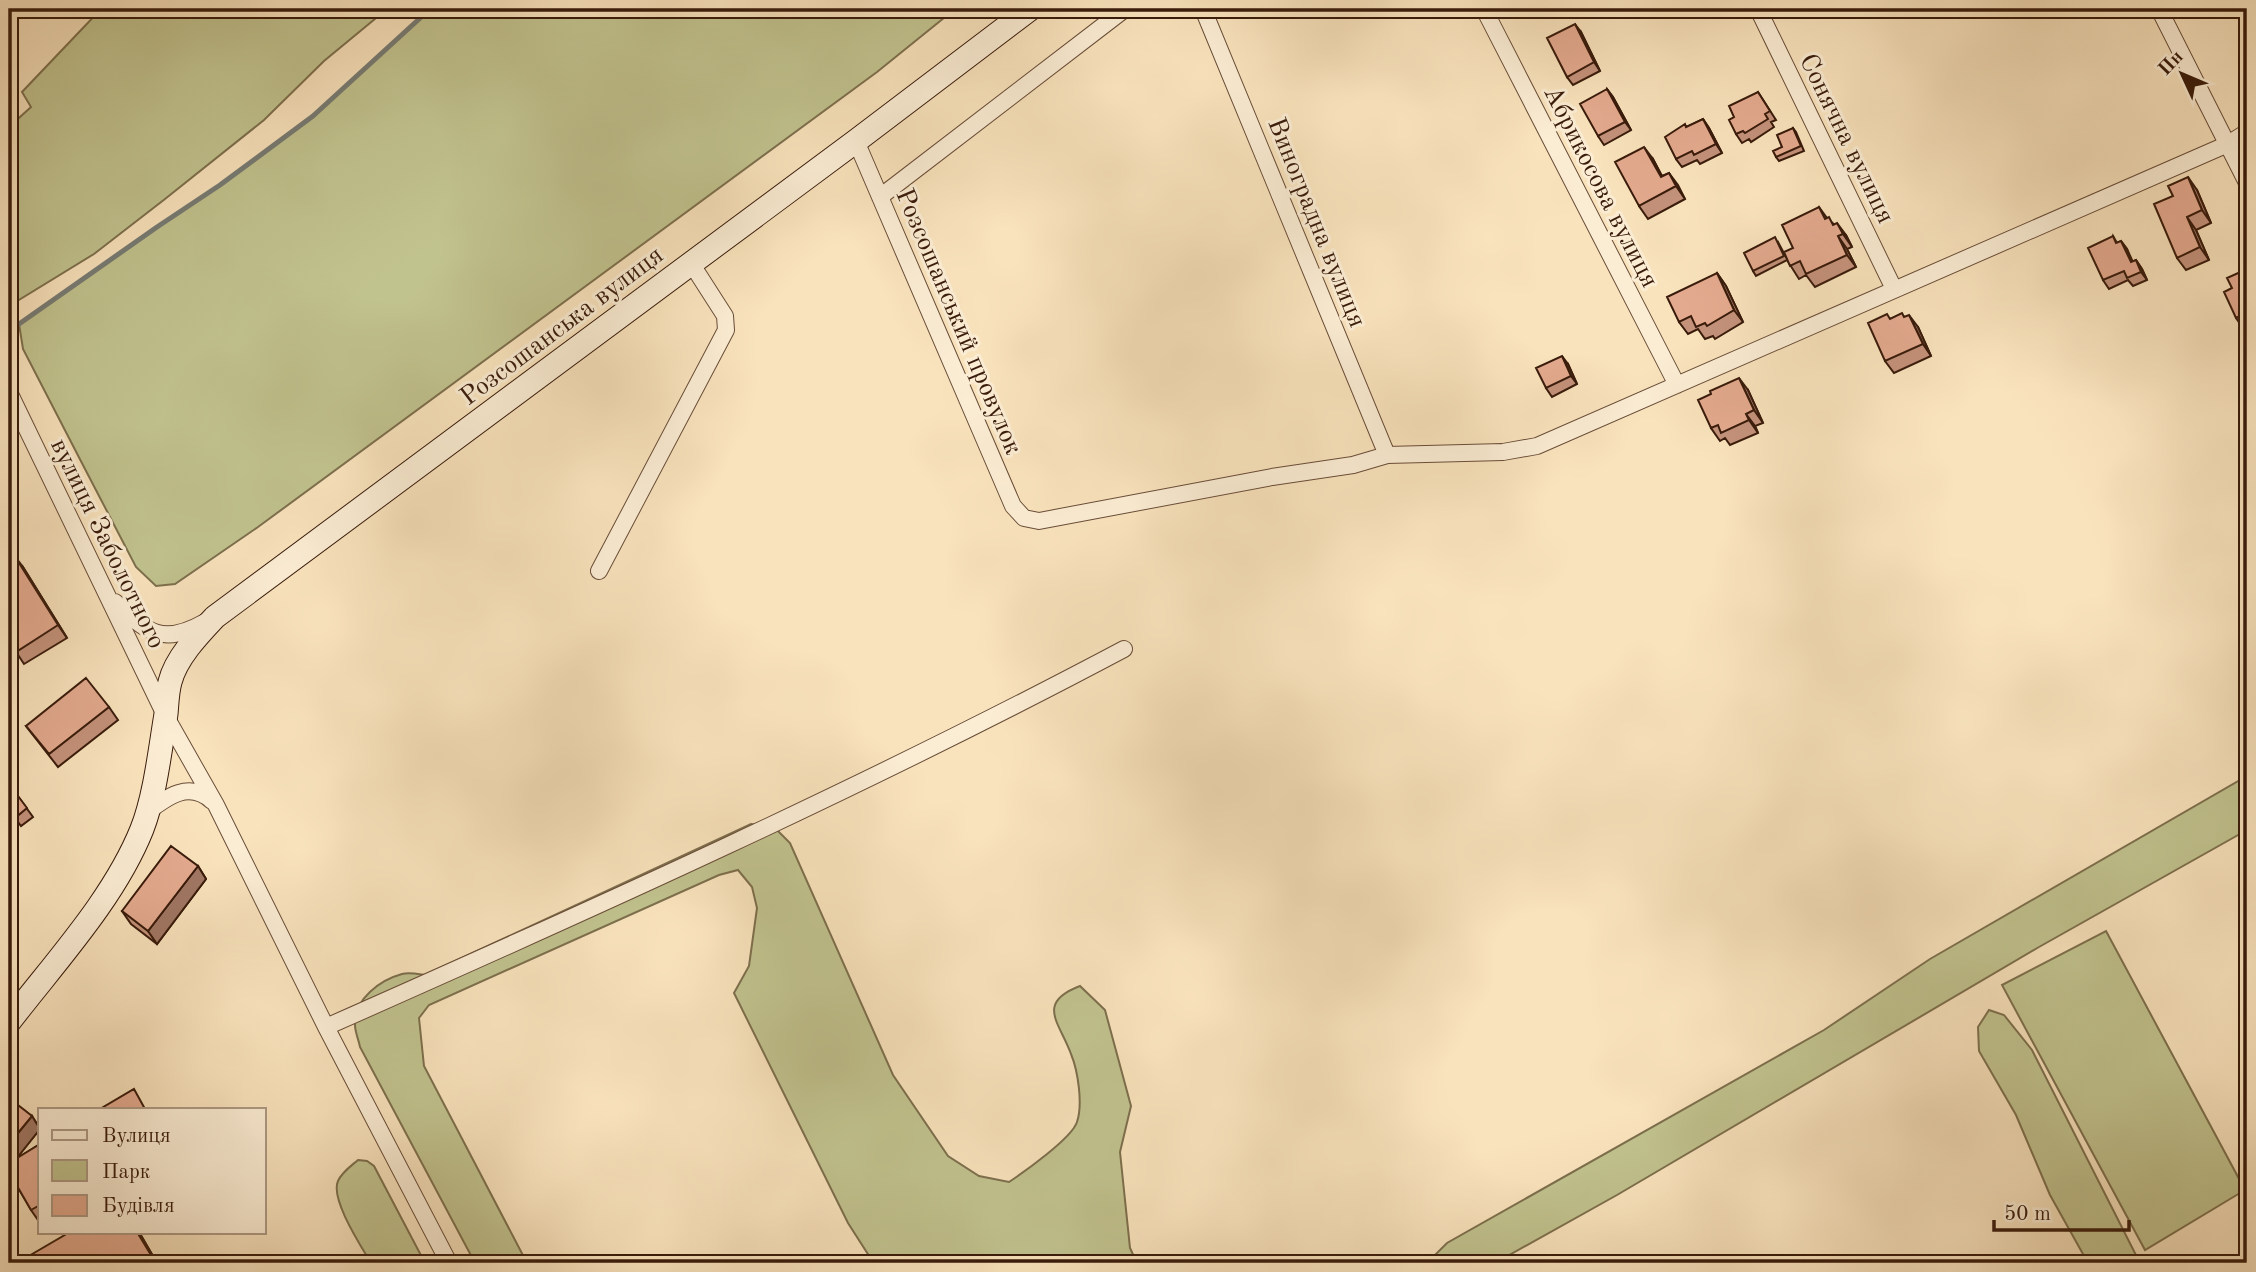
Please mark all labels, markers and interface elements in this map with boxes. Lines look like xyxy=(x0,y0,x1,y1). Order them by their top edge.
north arrow xyxy=(2148,38,2218,108)
text: Пн xyxy=(2156,48,2187,80)
street label: Сонячна вулиця xyxy=(1794,50,1898,228)
street label: Абрикосова вулиця xyxy=(1538,82,1662,292)
street label: Виноградна вулиця xyxy=(1262,114,1370,331)
street label: Розсошанський провулок xyxy=(890,185,1026,459)
street label: Розсошанська вулиця xyxy=(456,242,668,411)
street label: вулиця Заболотного xyxy=(45,435,169,653)
legend xyxy=(38,1108,266,1234)
text: Вулиця xyxy=(102,1126,171,1147)
text: Парк xyxy=(102,1162,151,1183)
scale bar xyxy=(1994,1188,2128,1232)
text: Будівля xyxy=(102,1196,175,1217)
text: 50 m xyxy=(2004,1204,2051,1225)

